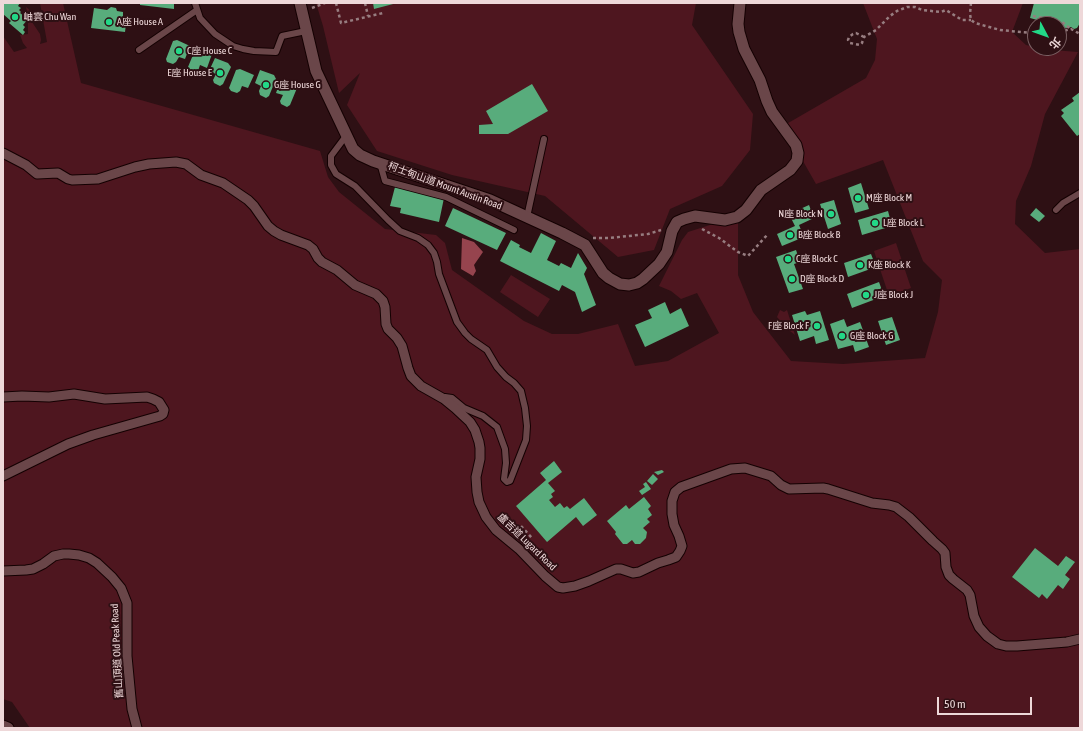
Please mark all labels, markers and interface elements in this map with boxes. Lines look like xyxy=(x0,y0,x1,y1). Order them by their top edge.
place label: 岫雲 Chu Wan xyxy=(23,11,76,23)
marker: 岫雲 Chu Wan xyxy=(10,12,20,22)
place label: A座 House A xyxy=(117,16,163,28)
north arrow xyxy=(1027,16,1067,56)
marker: A座 House A xyxy=(104,17,114,27)
text: 北 xyxy=(1047,35,1063,51)
place label: C座 House C xyxy=(187,45,232,57)
marker: C座 House C xyxy=(174,46,184,56)
place label: E座 House E xyxy=(167,67,212,79)
marker: E座 House E xyxy=(215,68,225,78)
place label: G座 House G xyxy=(274,79,321,91)
marker: G座 House G xyxy=(261,80,271,90)
street label: 柯士甸山道 Mount Austin Road xyxy=(386,160,504,212)
place label: M座 Block M xyxy=(866,192,912,204)
marker: M座 Block M xyxy=(853,193,863,203)
place label: N座 Block N xyxy=(778,208,823,220)
marker: N座 Block N xyxy=(826,209,836,219)
place label: L座 Block L xyxy=(883,217,924,229)
marker: L座 Block L xyxy=(870,218,880,228)
place label: B座 Block B xyxy=(798,229,840,241)
marker: B座 Block B xyxy=(785,230,795,240)
place label: C座 Block C xyxy=(796,253,838,265)
marker: C座 Block C xyxy=(783,254,793,264)
place label: K座 Block K xyxy=(868,259,911,271)
marker: K座 Block K xyxy=(855,260,865,270)
place label: D座 Block D xyxy=(800,273,844,285)
marker: D座 Block D xyxy=(787,274,797,284)
place label: J座 Block J xyxy=(874,289,913,301)
marker: J座 Block J xyxy=(861,290,871,300)
place label: F座 Block F xyxy=(768,320,809,332)
marker: F座 Block F xyxy=(812,321,822,331)
place label: G座 Block G xyxy=(850,330,893,342)
marker: G座 Block G xyxy=(837,331,847,341)
street label: 盧吉道 Lugard Road xyxy=(495,511,559,573)
street label: 舊山頂道 Old Peak Road xyxy=(109,603,125,699)
scale bar xyxy=(939,689,1034,715)
text: 50 m xyxy=(944,697,966,711)

